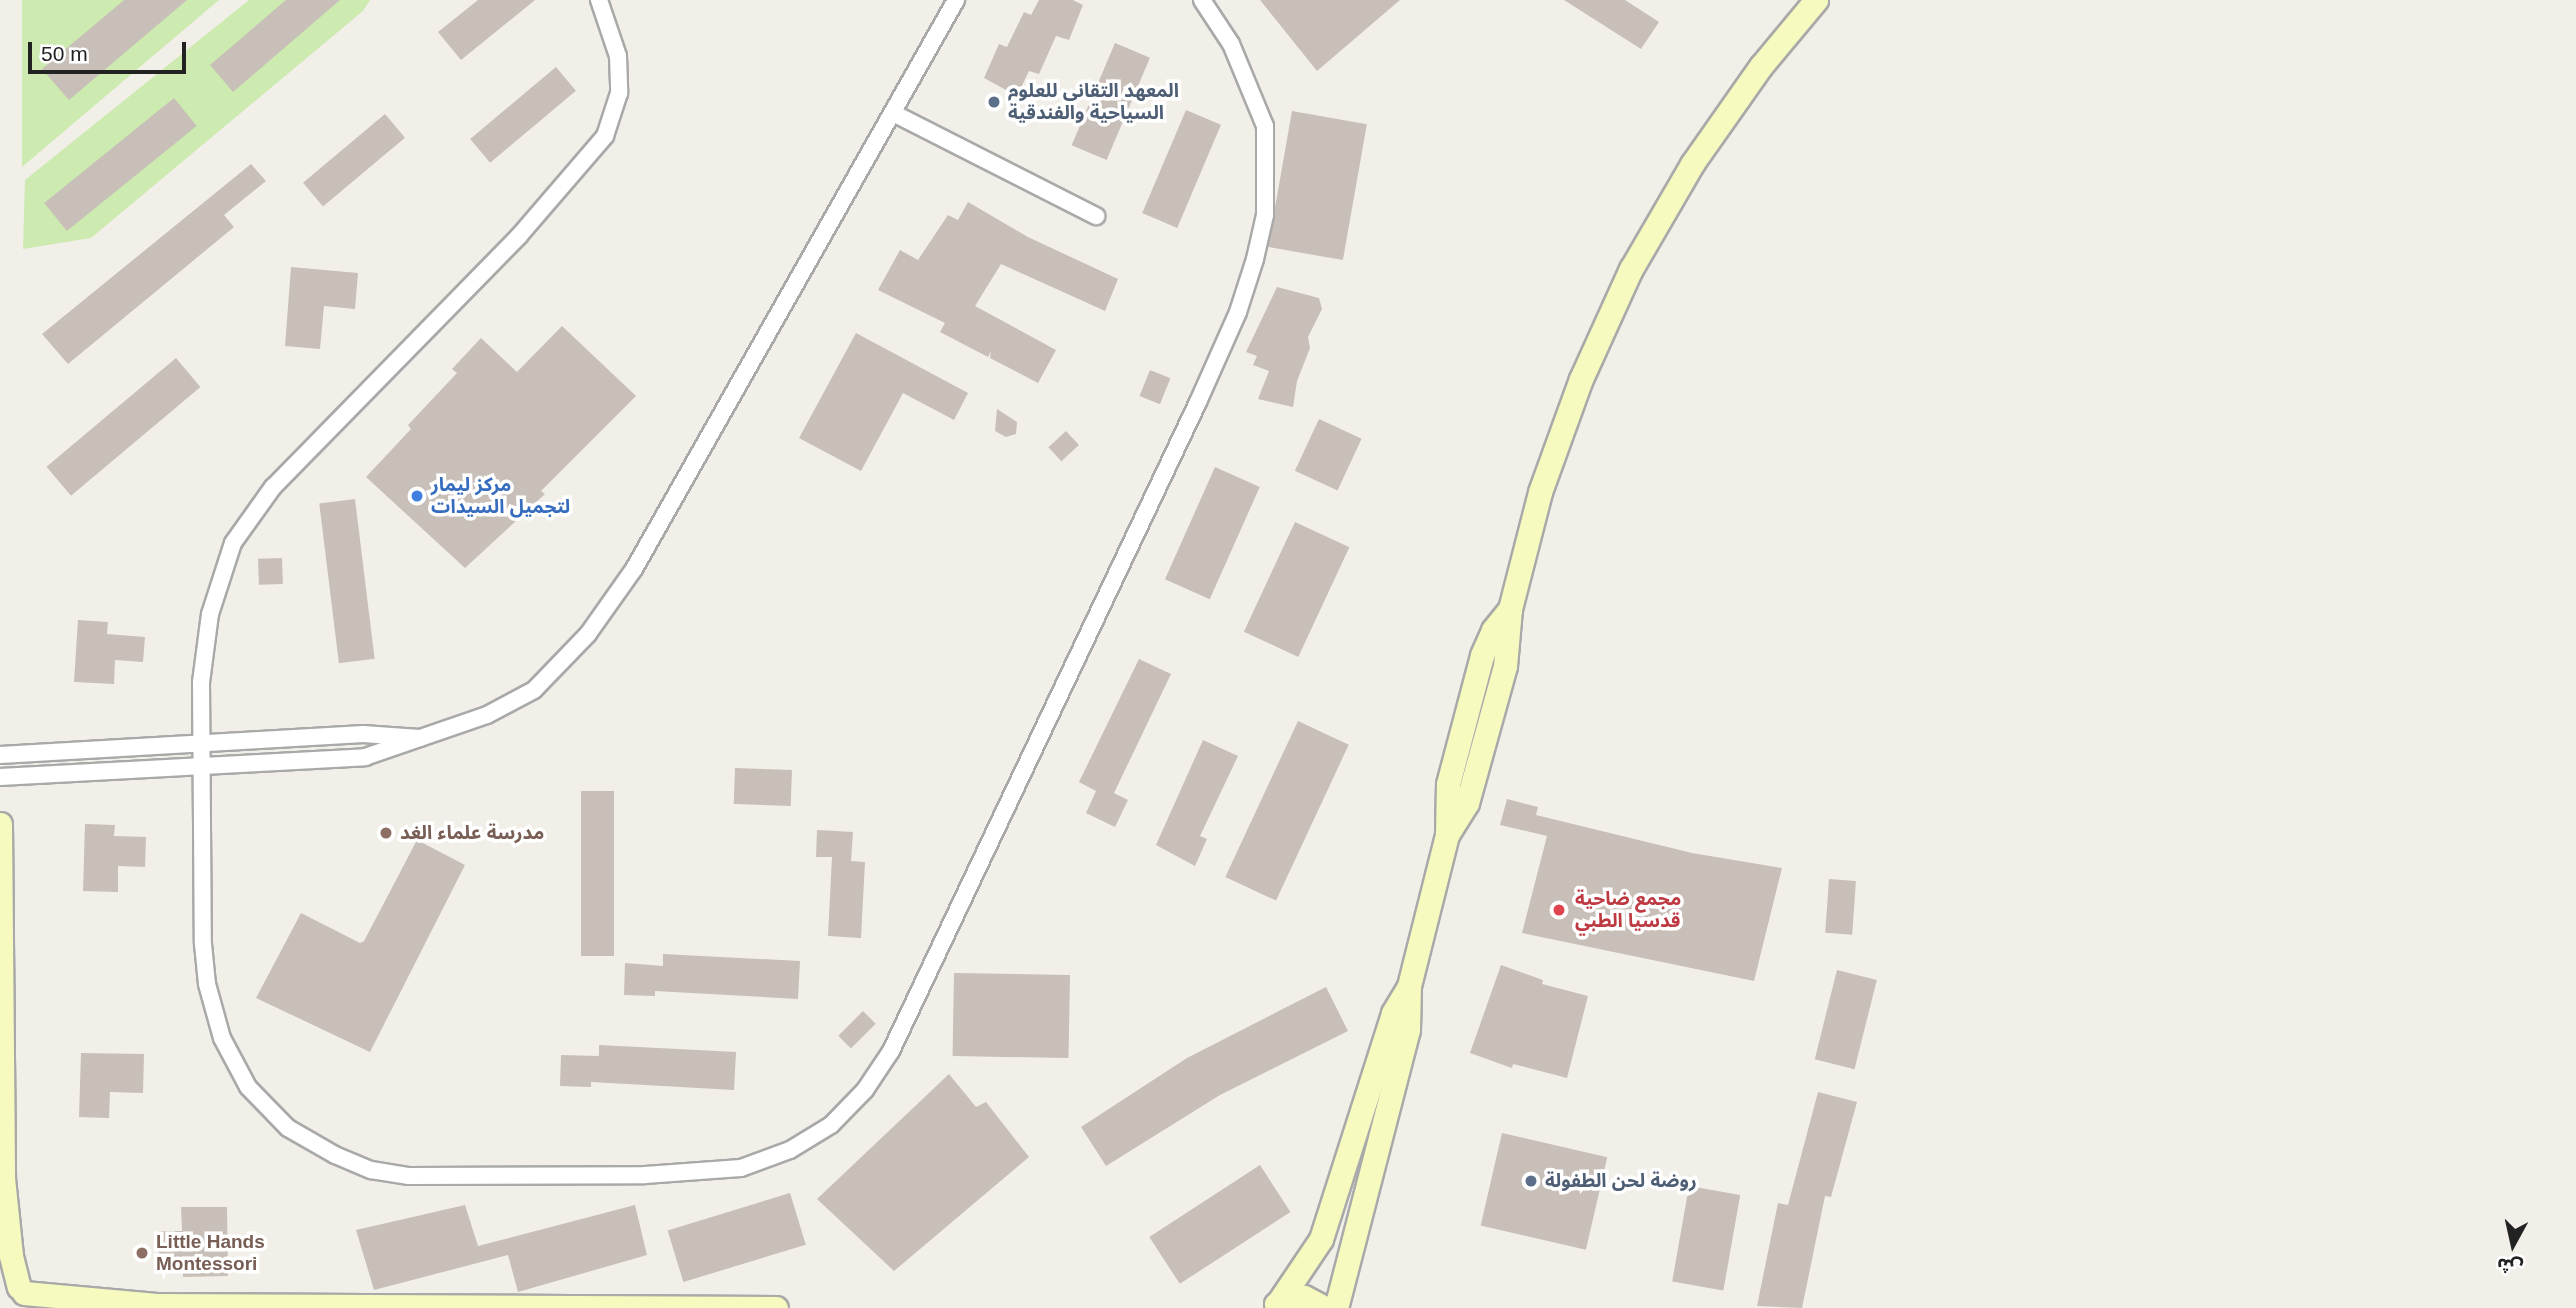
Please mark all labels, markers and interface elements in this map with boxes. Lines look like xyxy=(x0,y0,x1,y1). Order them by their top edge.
scale bar xyxy=(32,28,189,72)
text: 50 m xyxy=(41,42,88,65)
place label: المعهد التقاني للعلوم السياحية والفندقية xyxy=(1008,80,1179,124)
marker: المعهد التقاني للعلوم السياحية والفندقية xyxy=(986,94,1002,110)
place label: مركز ليمار لتجميل السيدات xyxy=(431,474,570,518)
marker: مركز ليمار لتجميل السيدات xyxy=(409,488,425,504)
place label: مدرسة علماء الغد xyxy=(400,822,544,844)
marker: مدرسة علماء الغد xyxy=(378,825,394,841)
place label: مجمع ضاحية قدسيا الطبي xyxy=(1575,888,1681,932)
marker: مجمع ضاحية قدسيا الطبي xyxy=(1549,900,1569,920)
place label: روضة لحن الطفولة xyxy=(1545,1170,1697,1192)
marker: روضة لحن الطفولة xyxy=(1523,1173,1539,1189)
north arrow xyxy=(2478,1210,2548,1280)
place label: Little Hands Montessori xyxy=(156,1231,265,1275)
marker: Little Hands Montessori xyxy=(134,1245,150,1261)
text: ش xyxy=(2496,1254,2524,1279)

